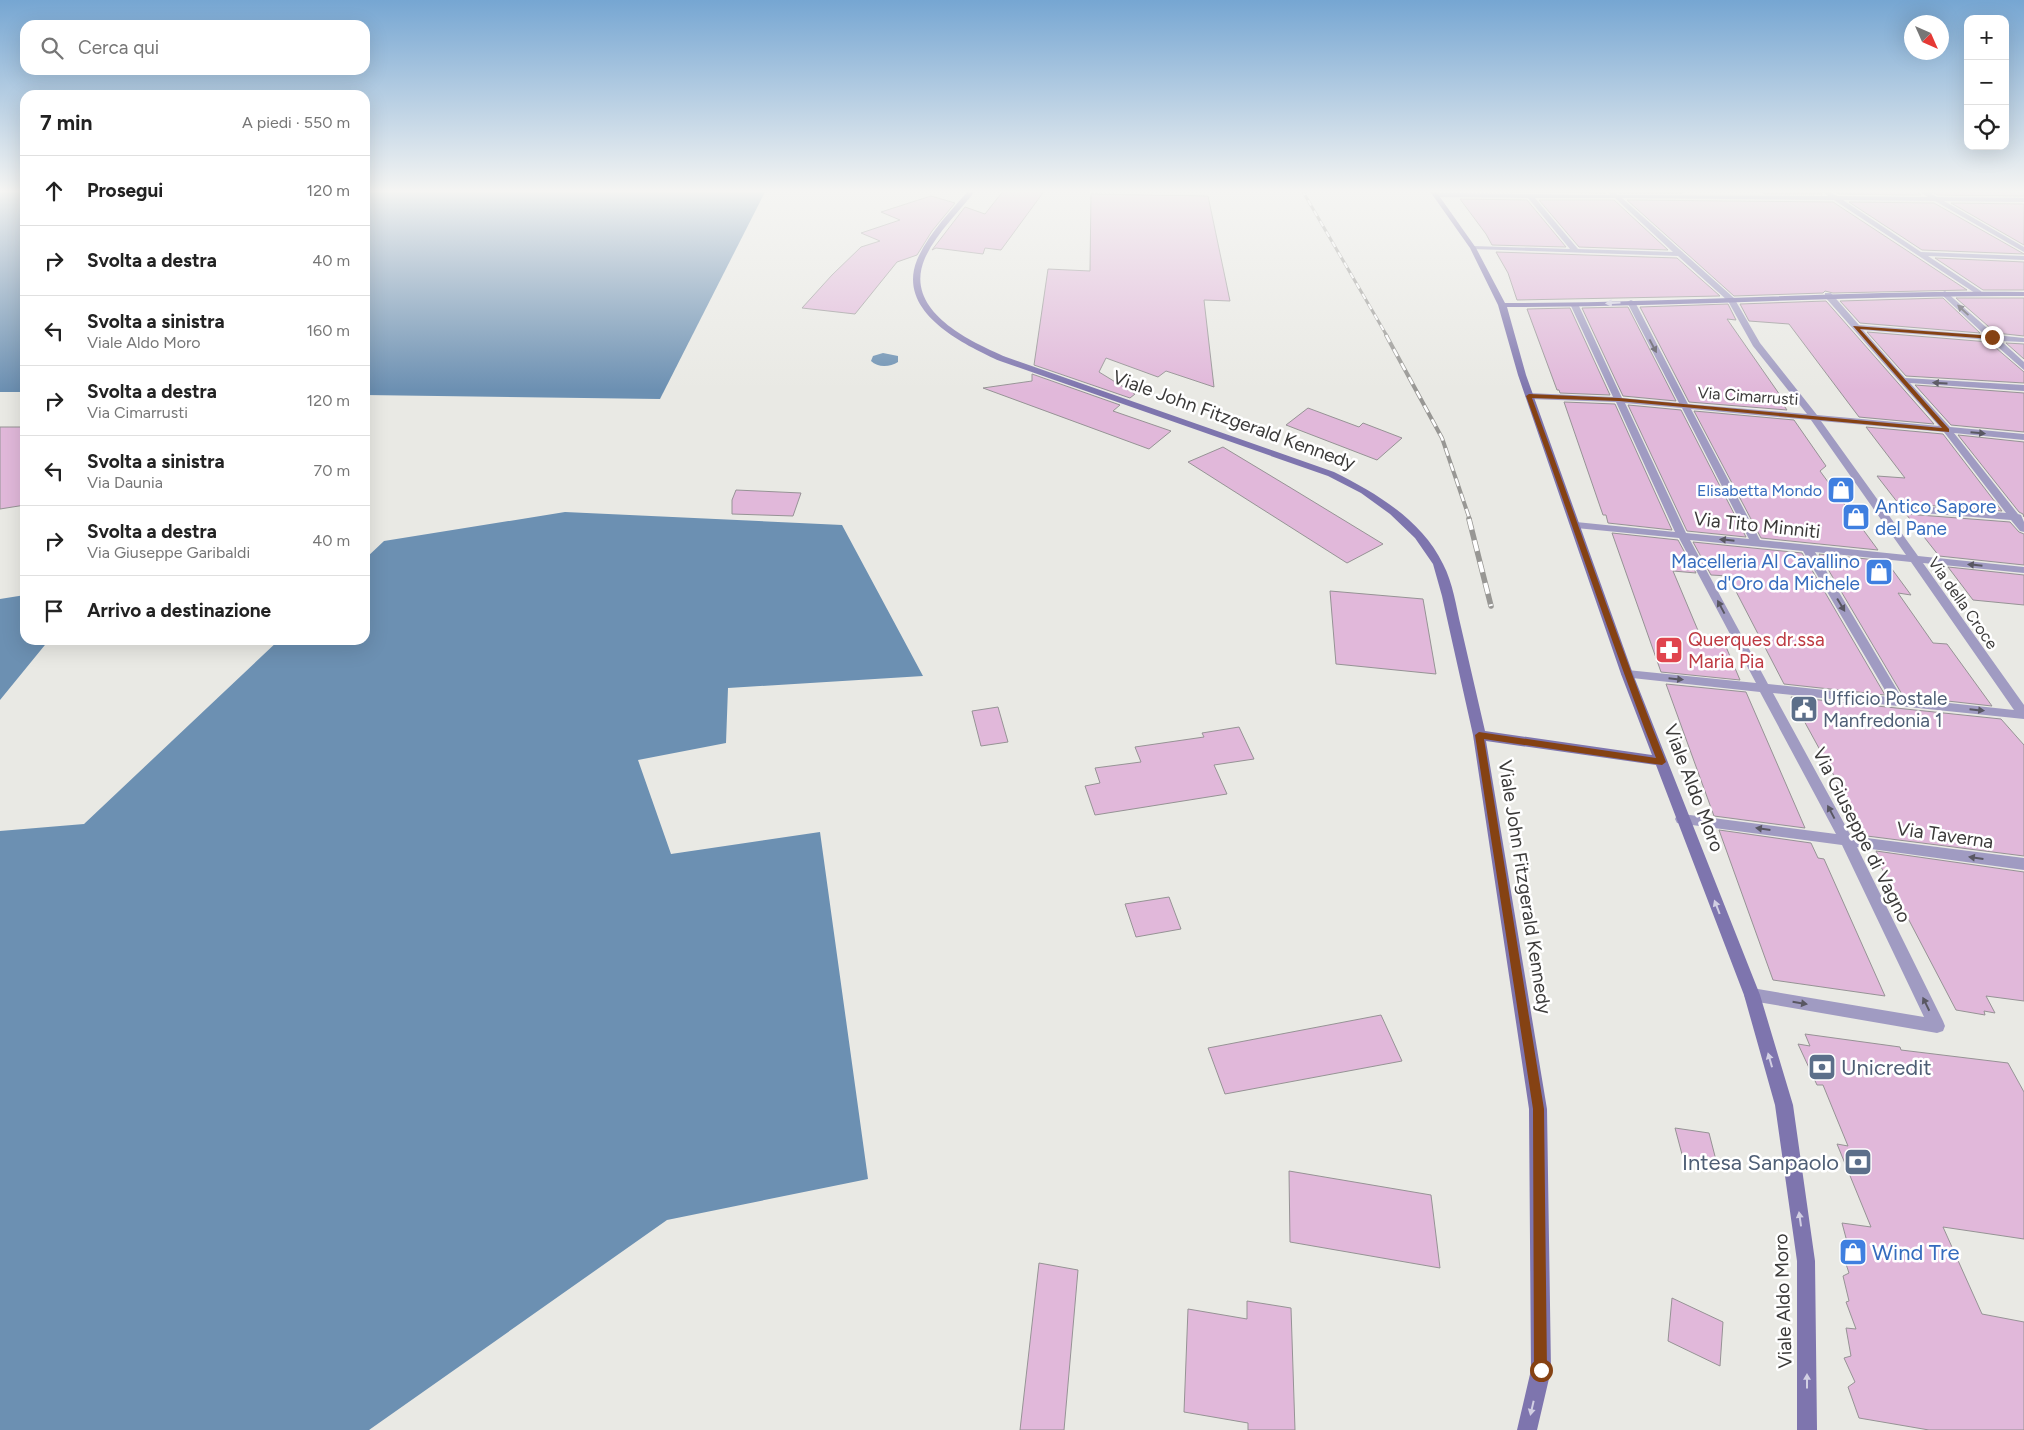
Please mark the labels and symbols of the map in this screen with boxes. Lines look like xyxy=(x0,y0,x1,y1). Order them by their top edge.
north arrow xyxy=(1904,15,1949,60)
one-way arrow xyxy=(1604,300,1620,308)
one-way arrow xyxy=(1957,304,1969,316)
route end xyxy=(1981,326,2004,349)
one-way arrow xyxy=(1649,338,1657,353)
street label: Viale John Fitzgerald Kennedy xyxy=(1109,365,1359,475)
one-way arrow xyxy=(1932,378,1948,386)
street label: Via Cimarrusti xyxy=(1697,383,1799,409)
one-way arrow xyxy=(1971,429,1987,437)
shop icon: Elisabetta Mondo xyxy=(1826,475,1856,505)
place label: Elisabetta Mondo xyxy=(1697,481,1822,500)
place label: Antico Sapore del Pane xyxy=(1875,495,1996,540)
shop icon: Antico Sapore del Pane xyxy=(1841,502,1871,532)
street label: Via Tito Minniti xyxy=(1692,507,1822,543)
one-way arrow xyxy=(1718,536,1734,544)
place label: Macelleria Al Cavallino d'Oro da Michele xyxy=(1671,550,1860,595)
street label: Via della Croce xyxy=(1924,553,2002,653)
shop icon: Macelleria Al Cavallino d'Oro da Michele xyxy=(1864,557,1894,587)
one-way arrow xyxy=(1967,561,1983,569)
one-way arrow xyxy=(1836,598,1845,612)
one-way arrow xyxy=(1717,600,1725,614)
place label: Querques dr.ssa Maria Pia xyxy=(1688,628,1825,673)
pharmacy icon: Querques dr.ssa Maria Pia xyxy=(1654,635,1684,665)
one-way arrow xyxy=(1668,675,1684,683)
place label: Ufficio Postale Manfredonia 1 xyxy=(1823,687,1947,732)
public building icon: Ufficio Postale Manfredonia 1 xyxy=(1789,694,1819,724)
one-way arrow xyxy=(1969,706,1985,714)
street label: Viale Aldo Moro xyxy=(1659,721,1729,855)
street label: Via Giuseppe di Vagno xyxy=(1808,744,1916,926)
street label: Viale John Fitzgerald Kennedy xyxy=(1494,758,1556,1016)
one-way arrow xyxy=(1826,805,1835,819)
street label: Via Taverna xyxy=(1895,817,1995,853)
one-way arrow xyxy=(1754,825,1770,833)
one-way arrow xyxy=(1967,854,1983,862)
one-way arrow xyxy=(1713,899,1720,914)
one-way arrow xyxy=(1922,997,1930,1011)
one-way arrow xyxy=(1792,1000,1808,1008)
one-way arrow xyxy=(1766,1052,1774,1067)
bank icon: Unicredit xyxy=(1807,1052,1837,1082)
place label: Unicredit xyxy=(1841,1054,1932,1081)
bank icon: Intesa Sanpaolo xyxy=(1843,1147,1873,1177)
place label: Intesa Sanpaolo xyxy=(1682,1149,1839,1176)
one-way arrow xyxy=(1796,1211,1804,1227)
street label: Viale Aldo Moro xyxy=(1769,1233,1797,1369)
shop icon: Wind Tre xyxy=(1838,1237,1868,1267)
place label: Wind Tre xyxy=(1872,1239,1959,1266)
route start xyxy=(1530,1359,1553,1382)
one-way arrow xyxy=(1803,1373,1811,1389)
one-way arrow xyxy=(1528,1401,1536,1416)

